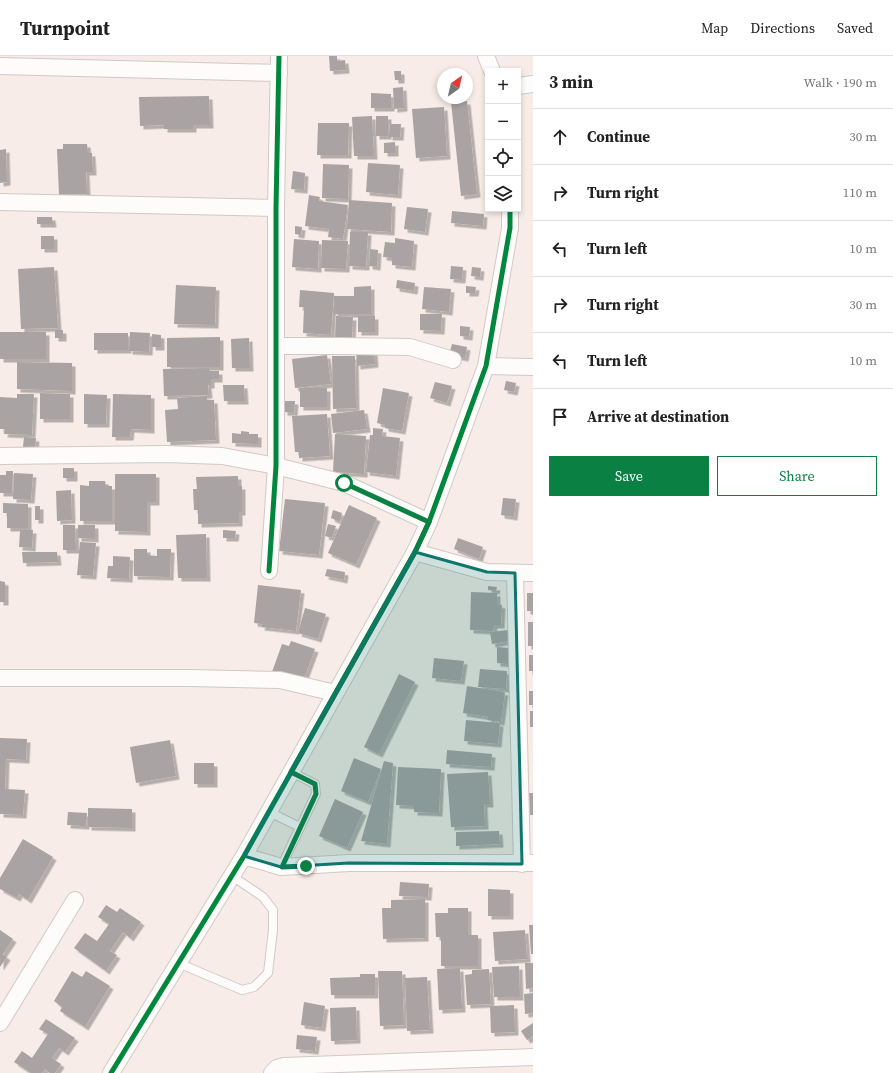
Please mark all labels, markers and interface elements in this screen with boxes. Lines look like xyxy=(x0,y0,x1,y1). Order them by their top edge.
text: Turnpoint xyxy=(20,15,110,41)
text: Map xyxy=(701,18,728,38)
text: Directions xyxy=(750,18,815,38)
text: Saved xyxy=(837,18,873,38)
north arrow xyxy=(437,68,473,104)
map controls xyxy=(485,68,521,212)
button: + xyxy=(485,68,521,104)
text: 3 min xyxy=(549,70,593,94)
text: Walk · 190 m xyxy=(804,74,877,91)
button: − xyxy=(485,104,521,140)
icon: ahead xyxy=(549,126,571,148)
text: Continue xyxy=(587,126,650,147)
text: 30 m xyxy=(849,128,877,145)
button: locate xyxy=(485,140,521,176)
button: layers xyxy=(485,176,521,212)
icon: right xyxy=(549,182,571,204)
text: Turn right xyxy=(587,182,659,203)
text: 110 m xyxy=(843,184,877,201)
icon: left xyxy=(549,238,571,260)
text: Turn left xyxy=(587,238,647,259)
text: 10 m xyxy=(849,240,877,257)
icon: right xyxy=(549,294,571,316)
text: Turn right xyxy=(587,294,659,315)
text: 30 m xyxy=(849,296,877,313)
icon: left xyxy=(549,350,571,372)
text: Turn left xyxy=(587,350,647,371)
text: 10 m xyxy=(849,352,877,369)
icon: arrive xyxy=(549,406,571,428)
text: Arrive at destination xyxy=(587,406,729,427)
button: Save xyxy=(549,456,709,496)
button: Share xyxy=(717,456,877,496)
route start xyxy=(335,474,353,492)
route end xyxy=(297,857,315,875)

